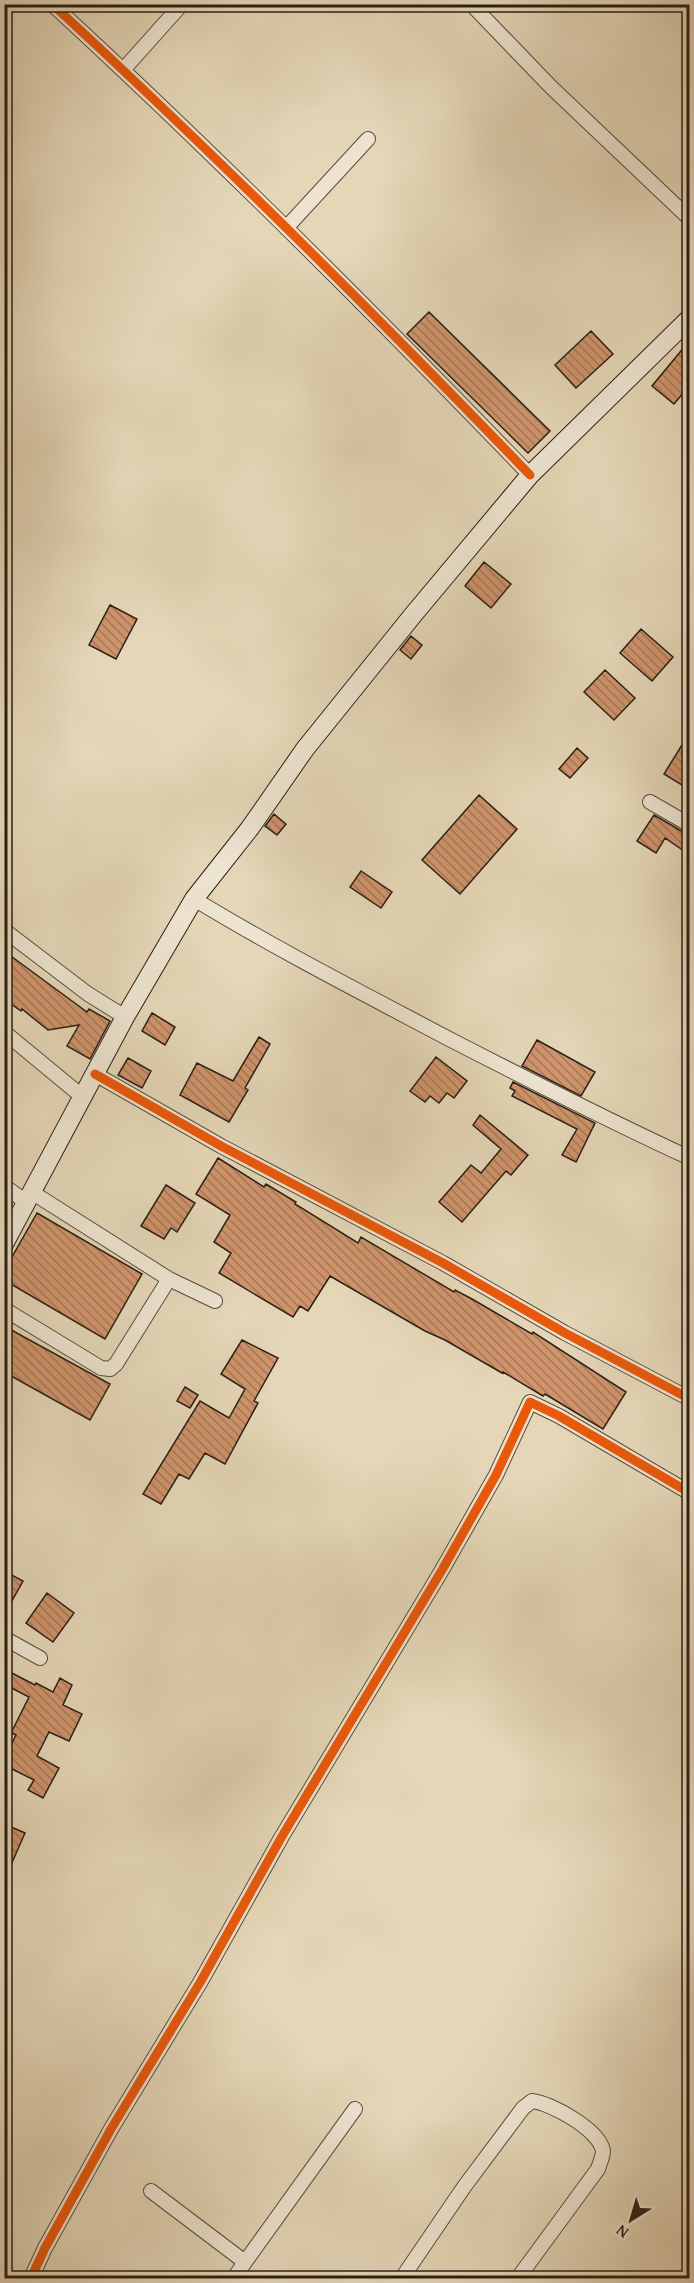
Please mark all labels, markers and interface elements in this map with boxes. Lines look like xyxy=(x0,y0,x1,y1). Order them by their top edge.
north arrow xyxy=(601,2190,661,2250)
text: N xyxy=(610,2219,633,2245)

